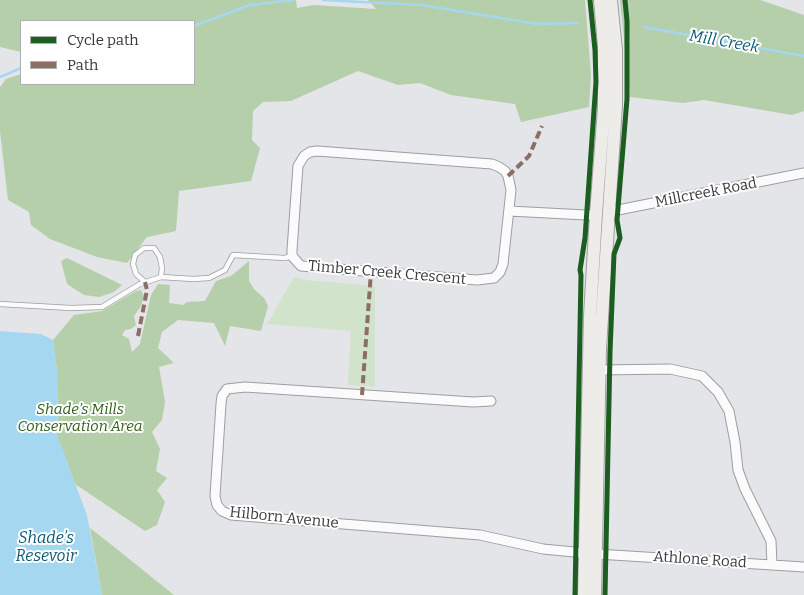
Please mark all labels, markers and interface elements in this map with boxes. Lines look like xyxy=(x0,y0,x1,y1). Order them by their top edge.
legend xyxy=(20,20,195,85)
water label: Mill Creek xyxy=(687,26,761,58)
text: Cycle path xyxy=(67,31,139,49)
text: Path xyxy=(67,56,98,74)
street label: Millcreek Road xyxy=(654,174,758,212)
street label: Timber Creek Crescent xyxy=(307,257,467,289)
park label: Shade’s Mills Conservation Area xyxy=(17,401,143,436)
street label: Hilborn Avenue xyxy=(229,503,339,533)
water label: Shade’s Resevoir xyxy=(15,529,77,567)
street label: Athlone Road xyxy=(653,548,747,572)

